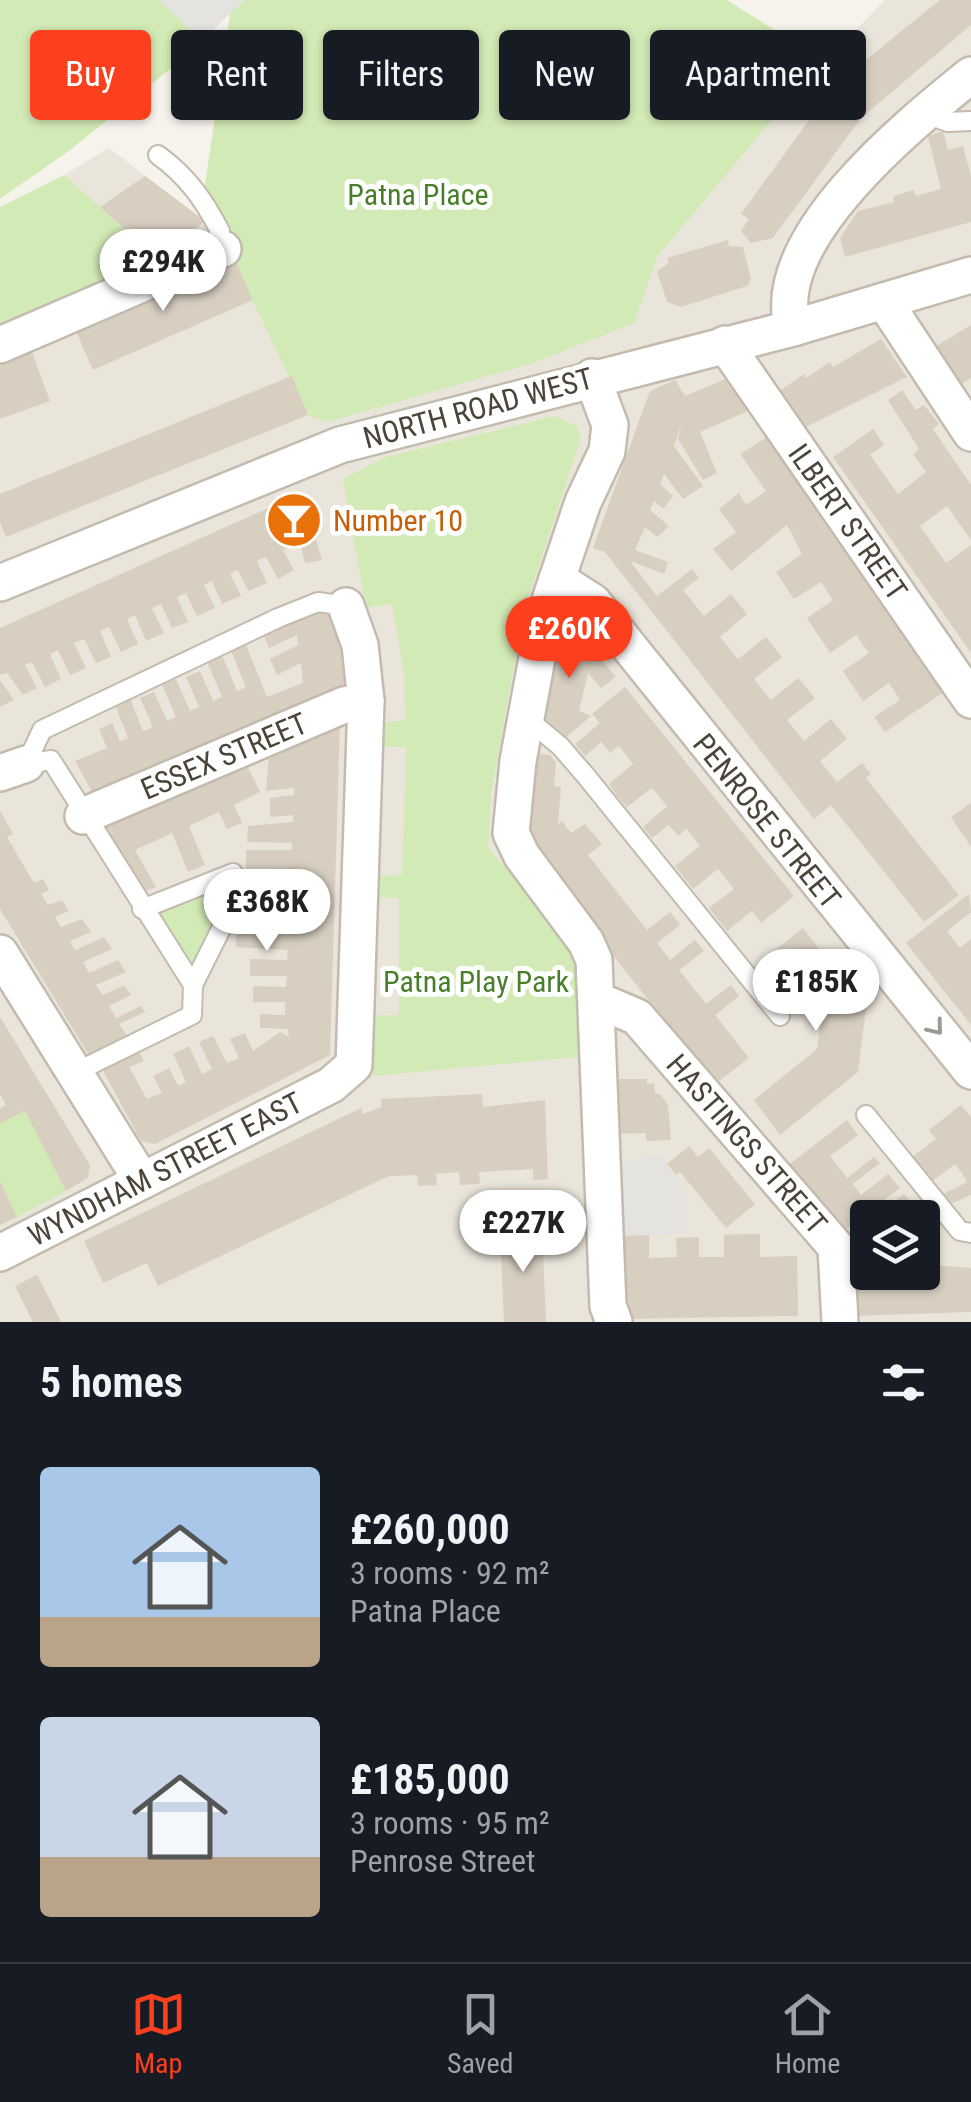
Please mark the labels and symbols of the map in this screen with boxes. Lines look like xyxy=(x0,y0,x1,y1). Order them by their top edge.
park label: Patna Place xyxy=(347,177,489,212)
pin: £294K xyxy=(93,229,233,314)
street label: NORTH ROAD WEST xyxy=(359,361,597,455)
street label: ILBERT STREET xyxy=(781,437,915,607)
bar icon: Number 10 xyxy=(264,490,324,550)
place label: Number 10 xyxy=(333,503,463,538)
pin: £260K xyxy=(499,596,639,681)
street label: ESSEX STREET xyxy=(136,705,312,807)
street label: PENROSE STREET xyxy=(686,727,848,915)
pin: £368K xyxy=(197,869,337,954)
pin: £185K xyxy=(746,949,886,1034)
park label: Patna Play Park xyxy=(383,964,569,999)
one-way arrow xyxy=(924,1017,942,1035)
street label: HASTINGS STREET xyxy=(660,1047,834,1241)
street label: WYNDHAM STREET EAST xyxy=(22,1085,308,1253)
pin: £227K xyxy=(453,1190,593,1275)

